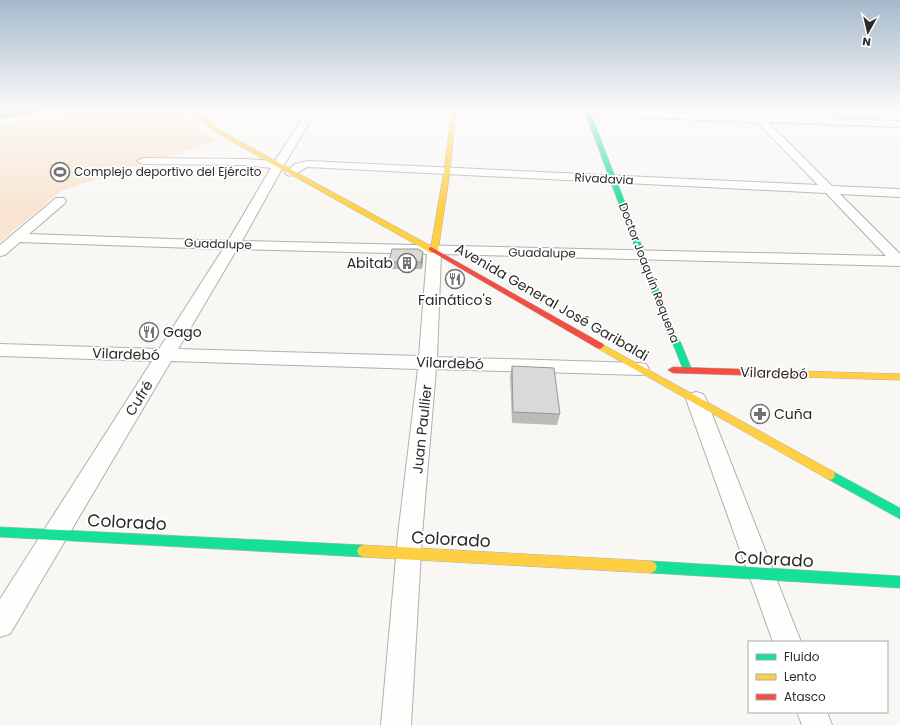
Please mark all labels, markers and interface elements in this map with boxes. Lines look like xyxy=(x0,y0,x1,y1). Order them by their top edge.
north arrow xyxy=(848,12,888,52)
text: N xyxy=(861,33,872,50)
sports icon: Complejo deportivo del Ejército xyxy=(49,161,71,183)
place label: Complejo deportivo del Ejército xyxy=(74,163,262,180)
street label: Rivadavia xyxy=(574,168,634,189)
street label: Doctor Joaquín Requena xyxy=(615,200,684,345)
street label: Guadalupe xyxy=(184,234,252,253)
street label: Avenida General José Garibaldi xyxy=(452,238,652,366)
street label: Guadalupe xyxy=(508,243,576,262)
building icon: Abitab xyxy=(396,252,418,274)
place label: Abitab xyxy=(347,253,393,273)
restaurant icon: Fainático's xyxy=(444,268,466,290)
place label: Fainático's xyxy=(418,290,492,310)
restaurant icon: Gago xyxy=(138,321,160,343)
place label: Gago xyxy=(163,322,202,342)
street label: Vilardebó xyxy=(92,343,160,365)
street label: Vilardebó xyxy=(416,352,484,374)
street label: Vilardebó xyxy=(740,362,808,384)
street label: Cufré xyxy=(120,376,158,420)
street label: Juan Paullier xyxy=(407,384,437,474)
pharmacy icon: Cuña xyxy=(749,403,771,425)
place label: Cuña xyxy=(774,404,812,424)
street label: Colorado xyxy=(87,508,167,536)
street label: Colorado xyxy=(411,525,491,553)
street label: Colorado xyxy=(734,545,814,573)
legend xyxy=(748,641,888,713)
text: Fluido xyxy=(784,648,820,665)
text: Lento xyxy=(784,668,817,685)
text: Atasco xyxy=(784,688,826,705)

